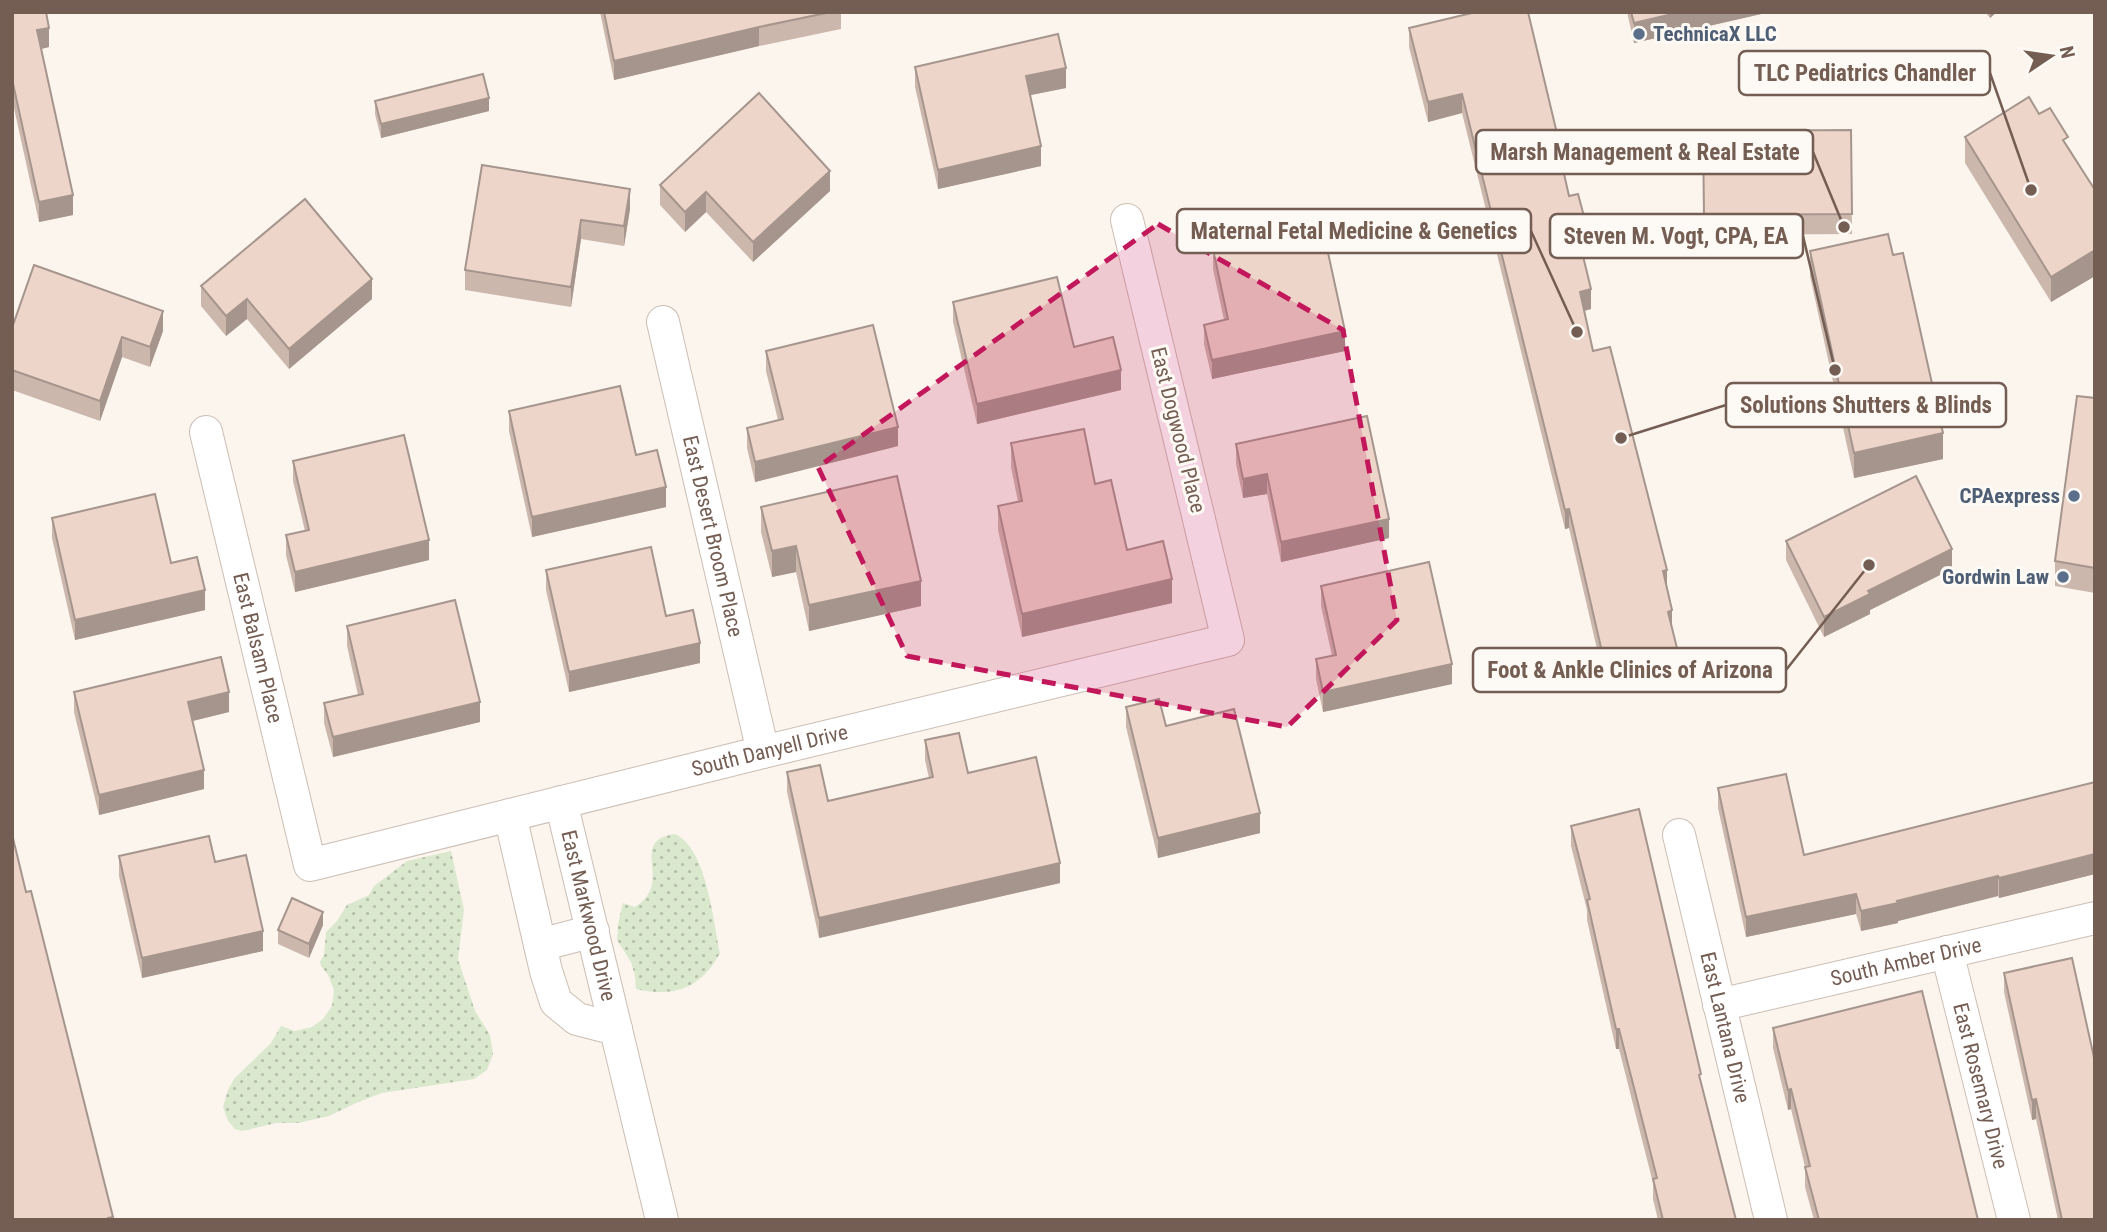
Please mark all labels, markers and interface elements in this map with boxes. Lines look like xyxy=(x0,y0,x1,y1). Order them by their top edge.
north arrow xyxy=(2016,21,2086,91)
place label: TechnicaX LLC xyxy=(1653,22,1777,46)
marker: TechnicaX LLC xyxy=(1631,26,1647,42)
text: N xyxy=(2055,44,2080,61)
callout: TLC Pediatrics Chandler xyxy=(1739,51,1990,95)
text: TLC Pediatrics Chandler xyxy=(1754,60,1977,87)
callout: Marsh Management & Real Estate xyxy=(1476,130,1813,174)
text: Marsh Management & Real Estate xyxy=(1490,139,1800,166)
callout: Maternal Fetal Medicine & Genetics xyxy=(1177,209,1531,253)
callout: Steven M. Vogt, CPA, EA xyxy=(1550,214,1803,258)
text: Maternal Fetal Medicine & Genetics xyxy=(1191,218,1517,245)
text: Steven M. Vogt, CPA, EA xyxy=(1563,223,1789,250)
street label: East Dogwood Place xyxy=(1146,345,1210,516)
callout: Solutions Shutters & Blinds xyxy=(1726,383,2006,427)
text: Solutions Shutters & Blinds xyxy=(1740,392,1992,419)
street label: East Desert Broom Place xyxy=(678,433,748,639)
place label: CPAexpress xyxy=(1960,484,2060,508)
marker: CPAexpress xyxy=(2066,488,2082,504)
place label: Gordwin Law xyxy=(1942,565,2049,589)
marker: Gordwin Law xyxy=(2055,569,2071,585)
street label: East Balsam Place xyxy=(228,570,288,726)
callout: Foot & Ankle Clinics of Arizona xyxy=(1473,648,1786,692)
text: Foot & Ankle Clinics of Arizona xyxy=(1487,657,1773,684)
street label: South Danyell Drive xyxy=(689,720,850,781)
street label: East Markwood Drive xyxy=(556,828,621,1004)
street label: South Amber Drive xyxy=(1828,933,1984,991)
street label: East Lantana Drive xyxy=(1695,950,1755,1106)
street label: East Rosemary Drive xyxy=(1948,1000,2013,1172)

